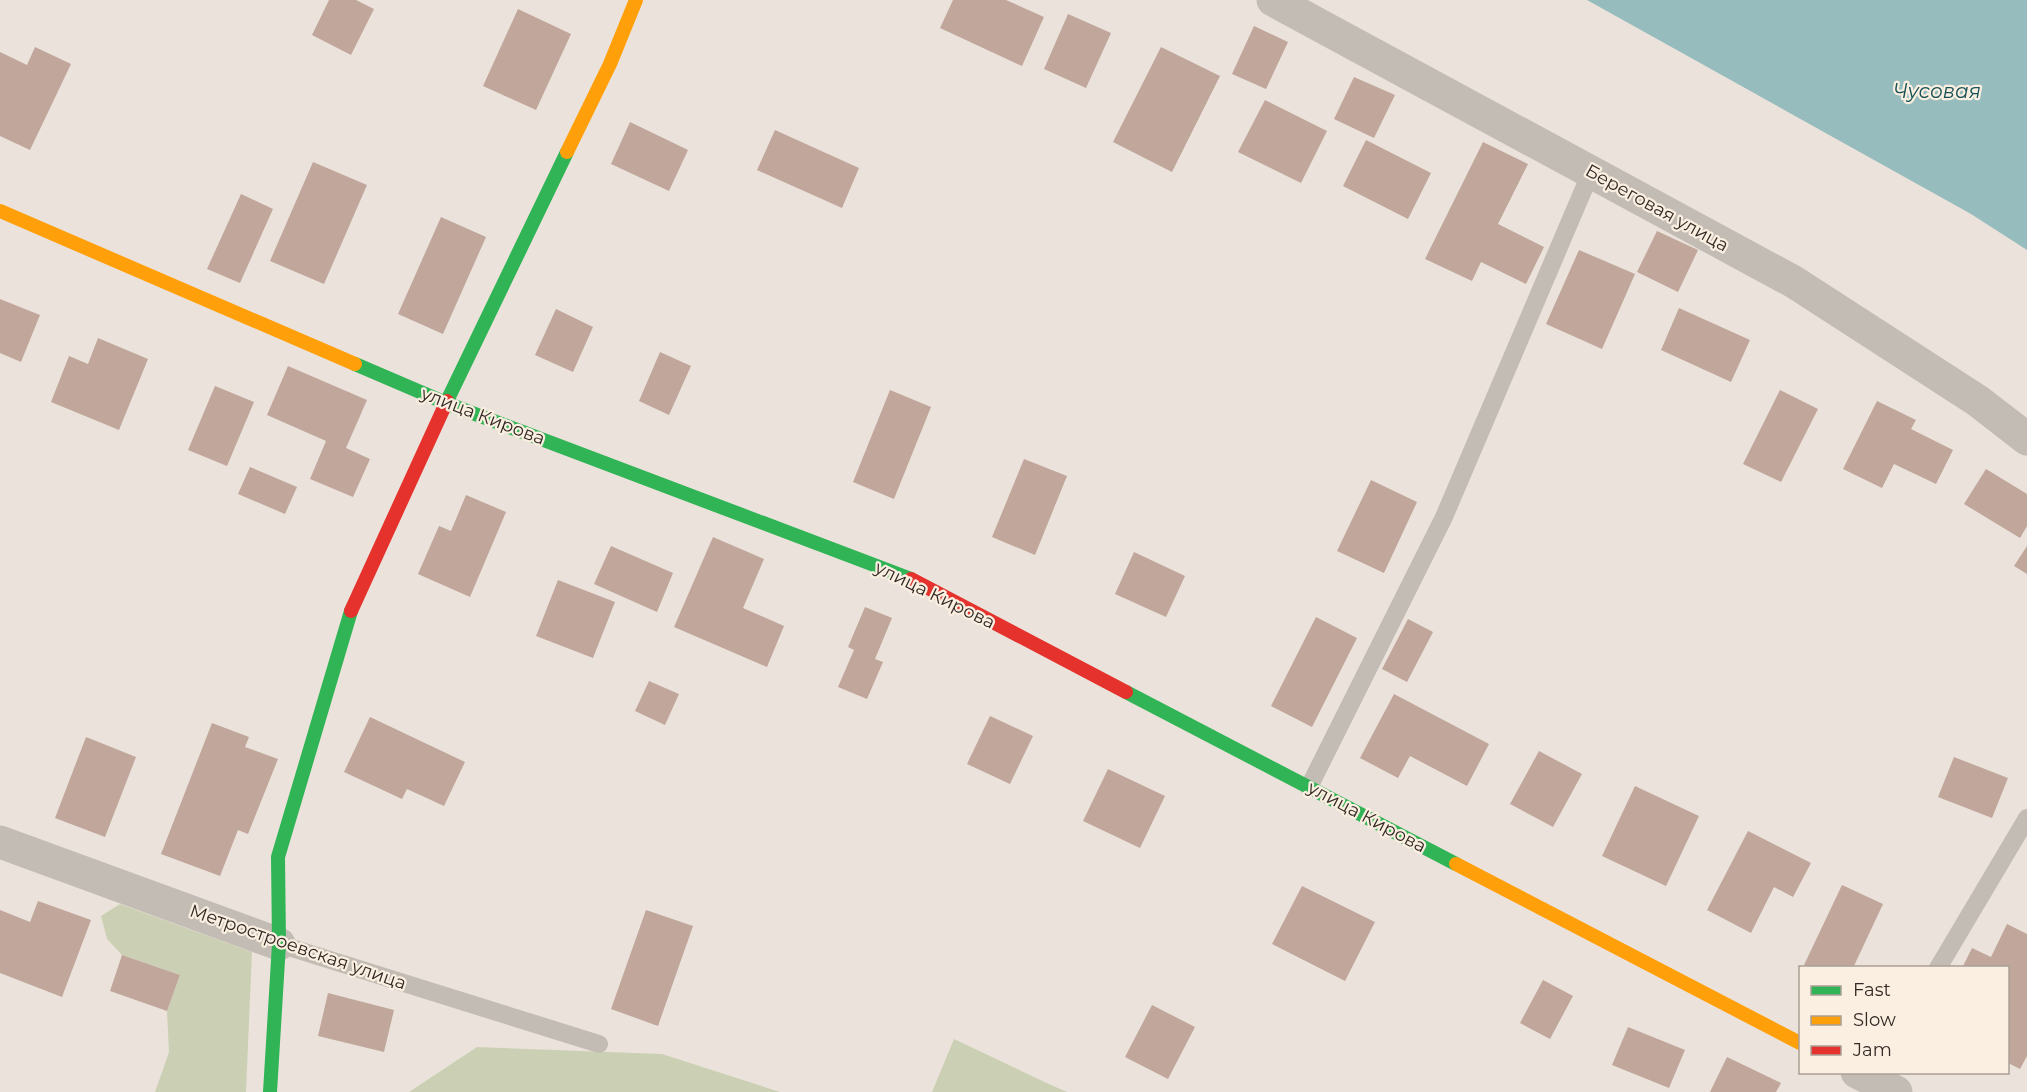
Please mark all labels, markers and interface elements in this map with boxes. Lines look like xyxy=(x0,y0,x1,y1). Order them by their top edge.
water label: Чусовая xyxy=(1893,79,1981,103)
street label: Береговая улица xyxy=(1581,159,1733,257)
street label: улица Кирова xyxy=(417,382,548,450)
street label: улица Кирова xyxy=(870,556,999,634)
street label: улица Кирова xyxy=(1303,776,1430,857)
street label: Метростроевская улица xyxy=(187,900,409,994)
legend xyxy=(1799,966,2009,1074)
text: Fast xyxy=(1853,979,1891,1001)
text: Slow xyxy=(1853,1009,1896,1031)
text: Jam xyxy=(1852,1039,1892,1061)

